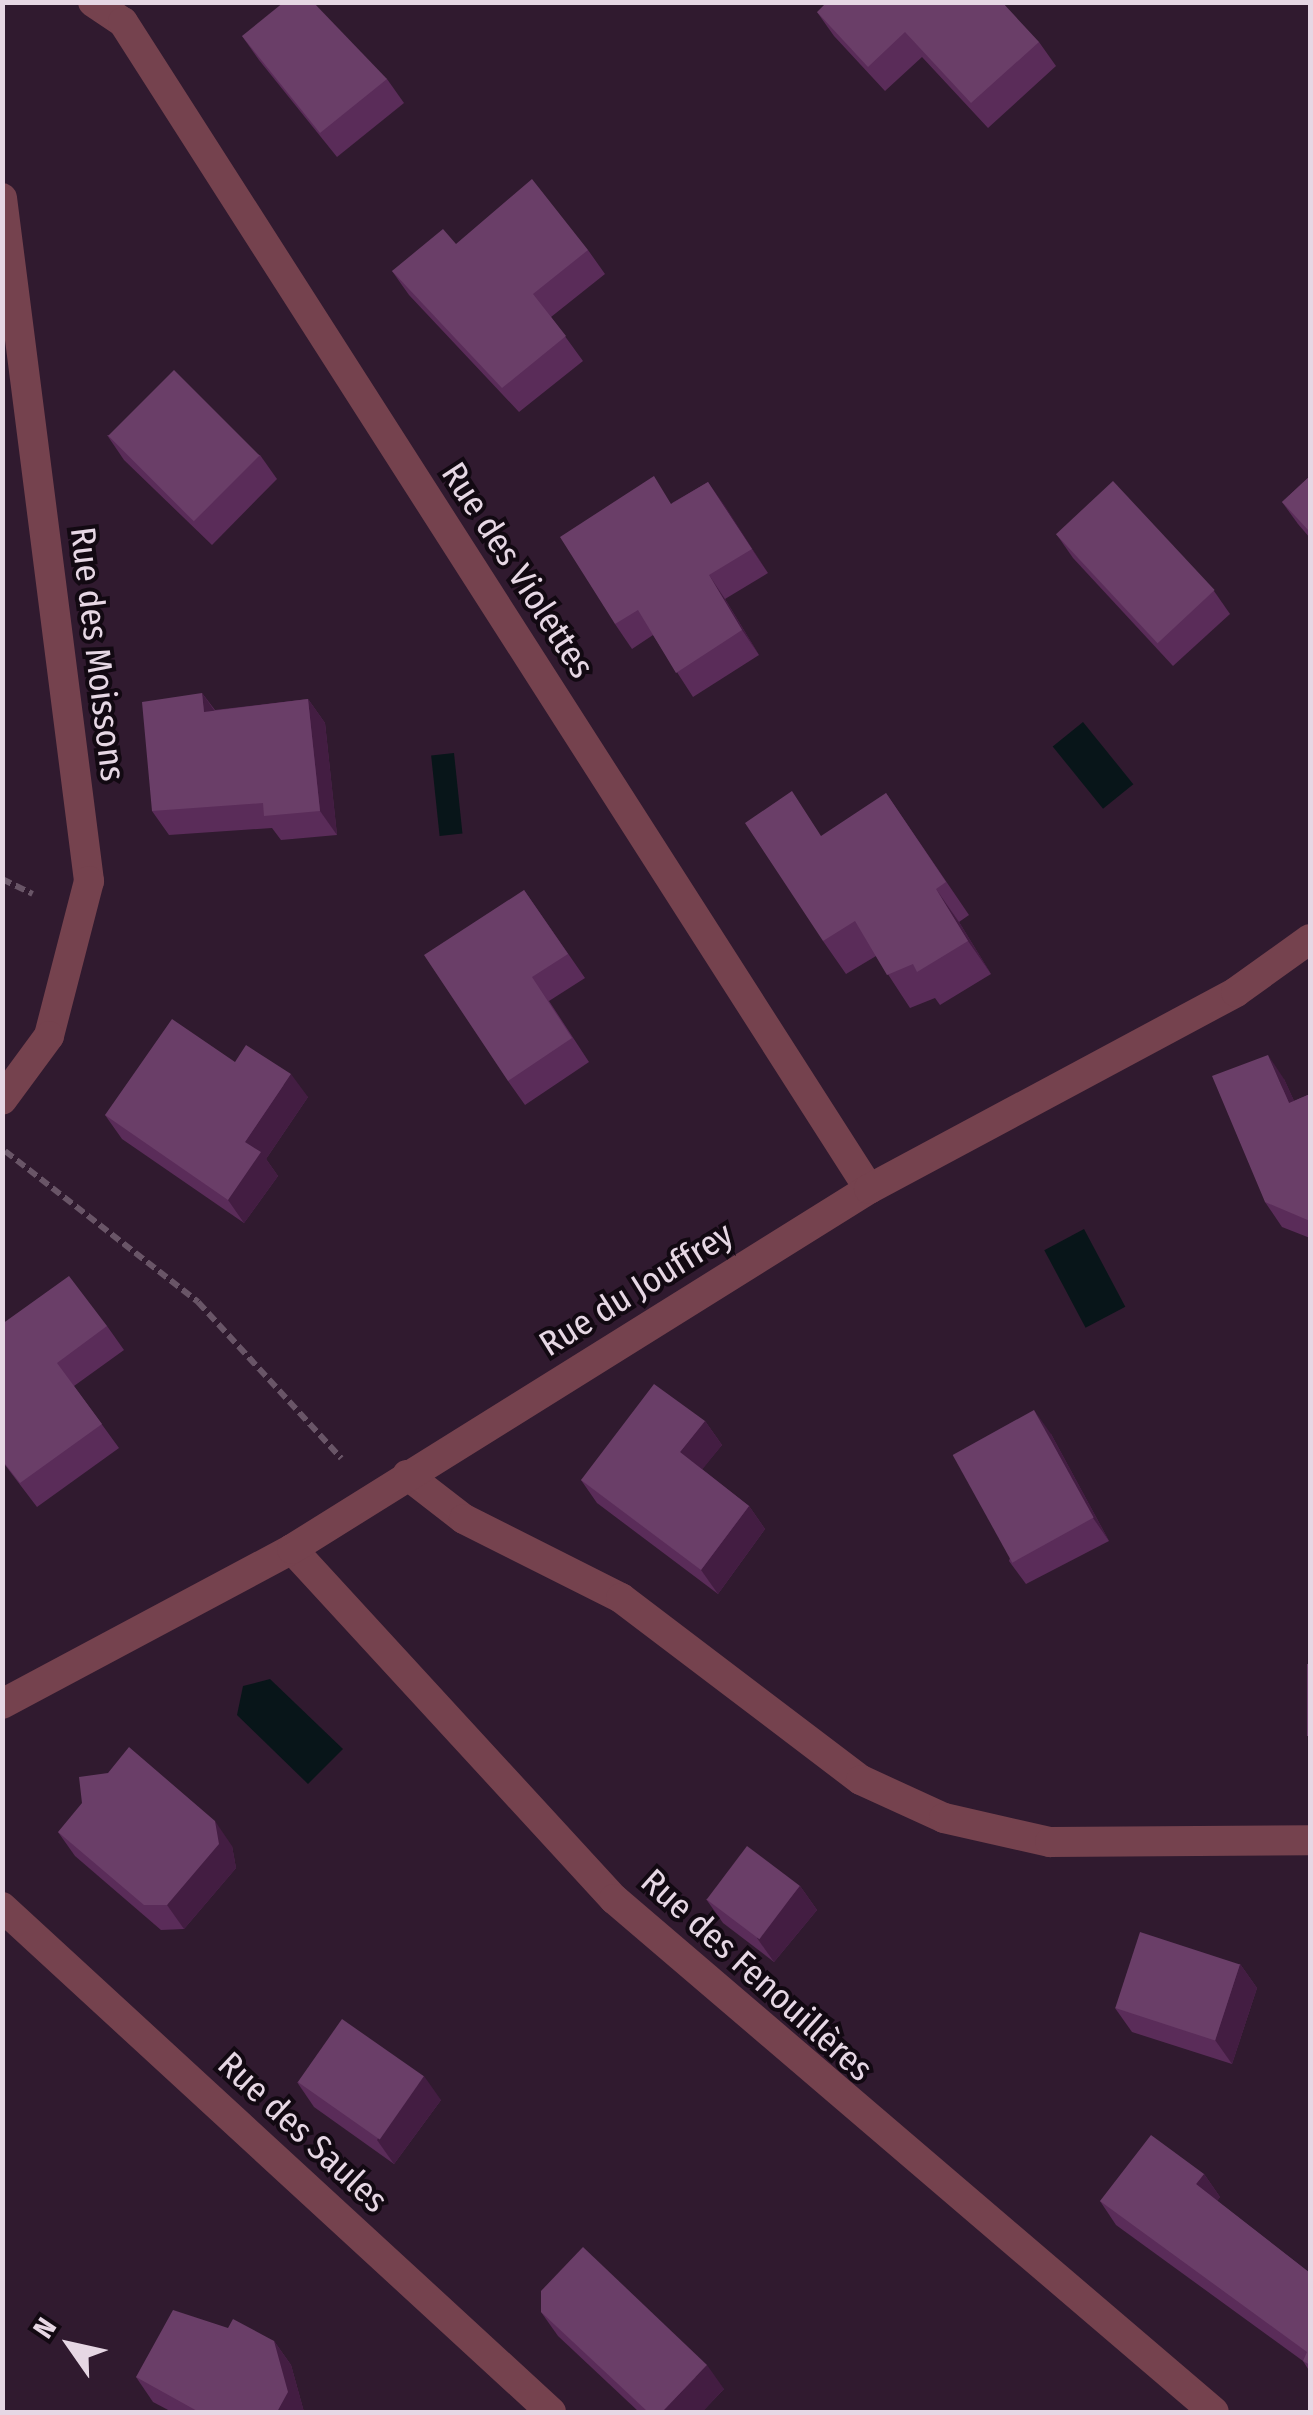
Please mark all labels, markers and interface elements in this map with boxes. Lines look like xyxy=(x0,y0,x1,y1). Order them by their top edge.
street label: Rue des Violettes xyxy=(433,455,603,685)
street label: Rue des Moissons xyxy=(62,525,134,783)
street label: Rue du Jouffrey xyxy=(532,1213,740,1365)
street label: Rue des Fenouillères xyxy=(633,1860,881,2090)
street label: Rue des Saules xyxy=(210,2043,396,2221)
north arrow xyxy=(20,2295,120,2395)
text: N xyxy=(26,2312,63,2344)

